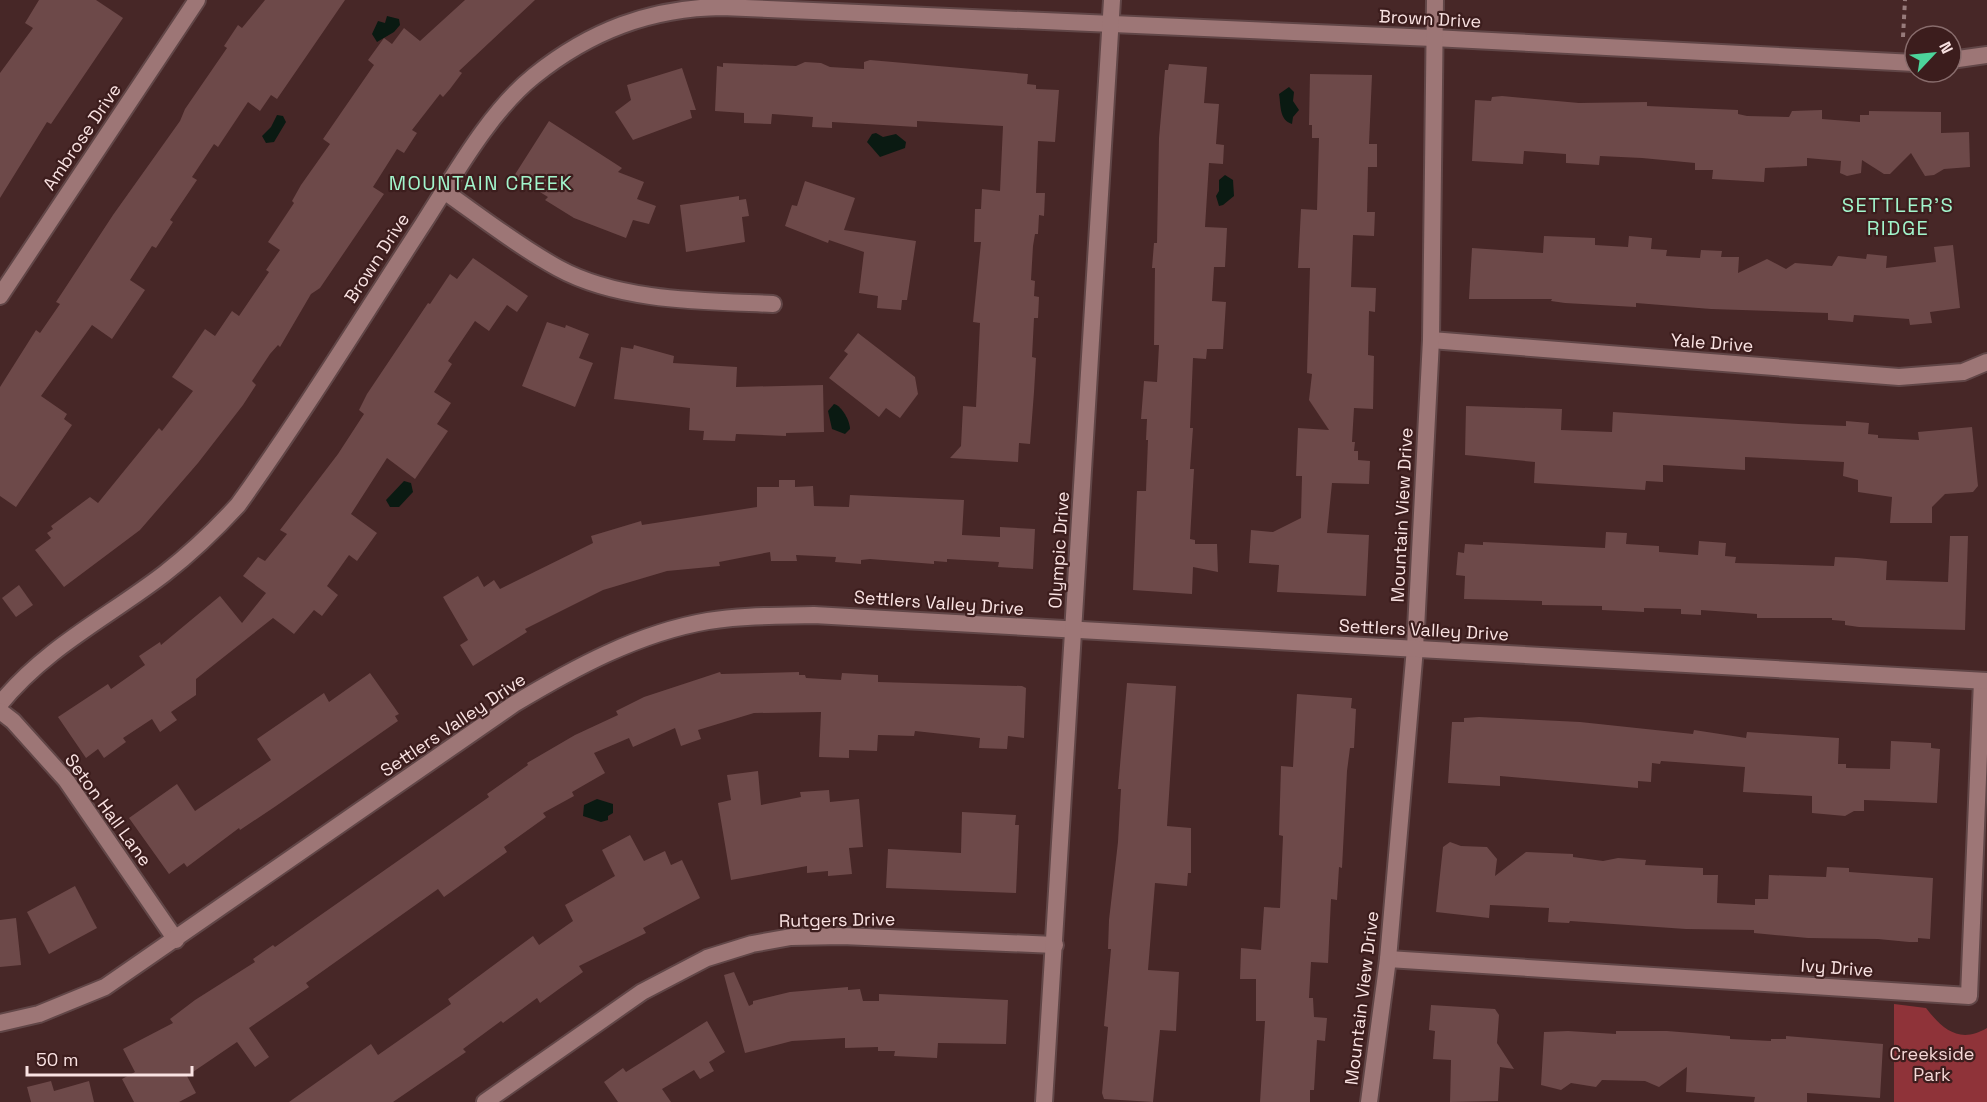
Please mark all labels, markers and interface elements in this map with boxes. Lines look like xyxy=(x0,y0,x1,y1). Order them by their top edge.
street label: Brown Drive xyxy=(1378,4,1482,33)
north arrow xyxy=(1903,24,1963,84)
text: N xyxy=(1934,38,1958,57)
street label: Ambrose Drive xyxy=(37,79,126,195)
district label: MOUNTAIN CREEK xyxy=(389,170,573,196)
district label: SETTLER'S RIDGE xyxy=(1842,192,1954,241)
street label: Brown Drive xyxy=(339,208,414,307)
street label: Yale Drive xyxy=(1670,328,1754,357)
street label: Mountain View Drive xyxy=(1385,427,1418,603)
street label: Olympic Drive xyxy=(1043,491,1074,609)
street label: Settlers Valley Drive xyxy=(853,585,1025,620)
street label: Settlers Valley Drive xyxy=(1338,614,1510,645)
street label: Settlers Valley Drive xyxy=(376,667,530,782)
street label: Seton Hall Lane xyxy=(60,749,157,870)
street label: Rutgers Drive xyxy=(779,907,895,932)
street label: Mountain View Drive xyxy=(1339,910,1384,1086)
street label: Ivy Drive xyxy=(1800,953,1874,982)
scale bar xyxy=(27,1039,192,1077)
park label: Creekside Park xyxy=(1890,1042,1974,1086)
text: 50 m xyxy=(36,1048,78,1071)

